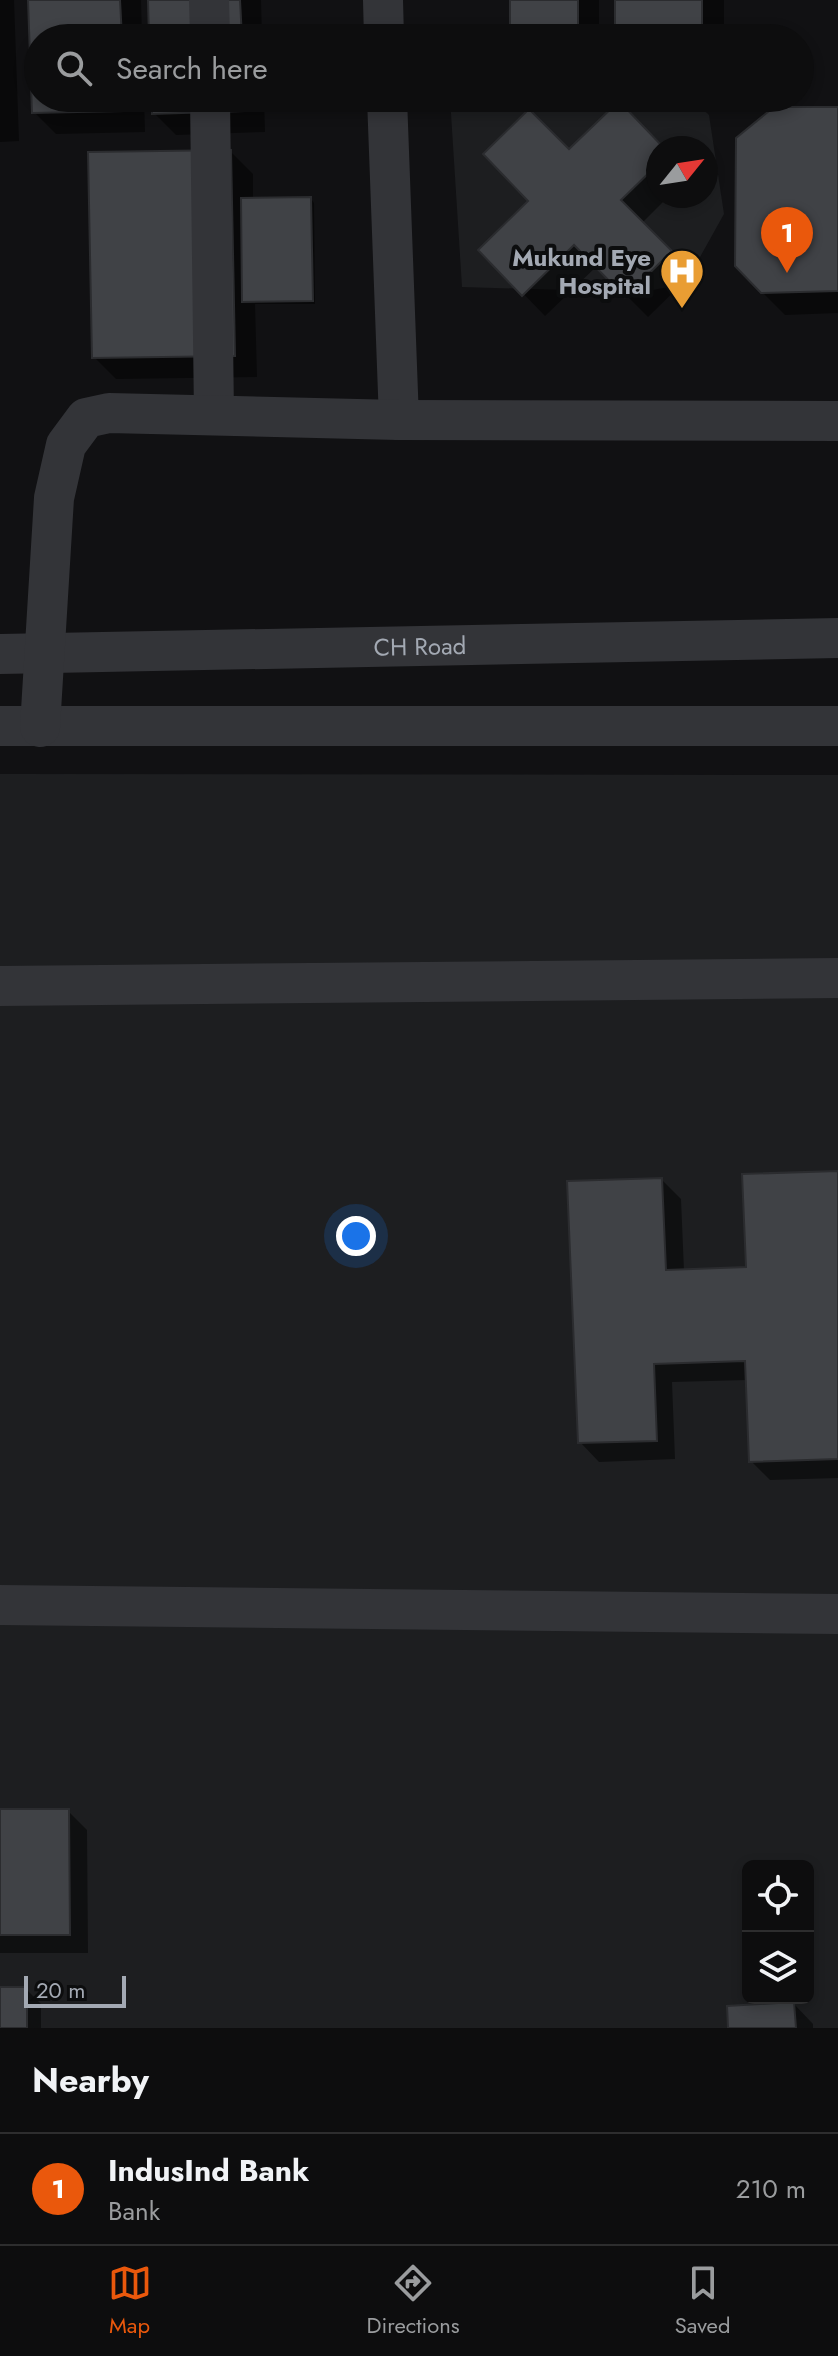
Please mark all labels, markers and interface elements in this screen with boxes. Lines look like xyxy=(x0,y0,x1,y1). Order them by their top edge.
search box xyxy=(24,24,814,112)
icon: search xyxy=(52,46,96,90)
text: Search here xyxy=(116,47,268,90)
north arrow xyxy=(646,136,718,208)
pin: 1 xyxy=(761,207,813,273)
place label: Mukund Eye Hospital xyxy=(512,240,651,303)
hospital icon: Mukund Eye Hospital xyxy=(658,247,706,310)
street label: CH Road xyxy=(373,628,467,664)
your location xyxy=(336,1216,376,1256)
map controls xyxy=(742,1860,814,2004)
button: locate xyxy=(742,1860,814,1932)
button: layers xyxy=(742,1932,814,2004)
scale bar xyxy=(24,1972,126,2008)
text: 20 m xyxy=(36,1974,85,2006)
text: Nearby xyxy=(32,2056,149,2105)
text: IndusInd Bank xyxy=(108,2149,309,2192)
text: 1 xyxy=(51,2170,65,2208)
text: 210 m xyxy=(736,2170,806,2208)
text: Bank xyxy=(108,2192,160,2230)
tab: Map xyxy=(108,2261,152,2341)
tab: Directions xyxy=(367,2261,460,2341)
tab: Saved xyxy=(675,2261,730,2341)

